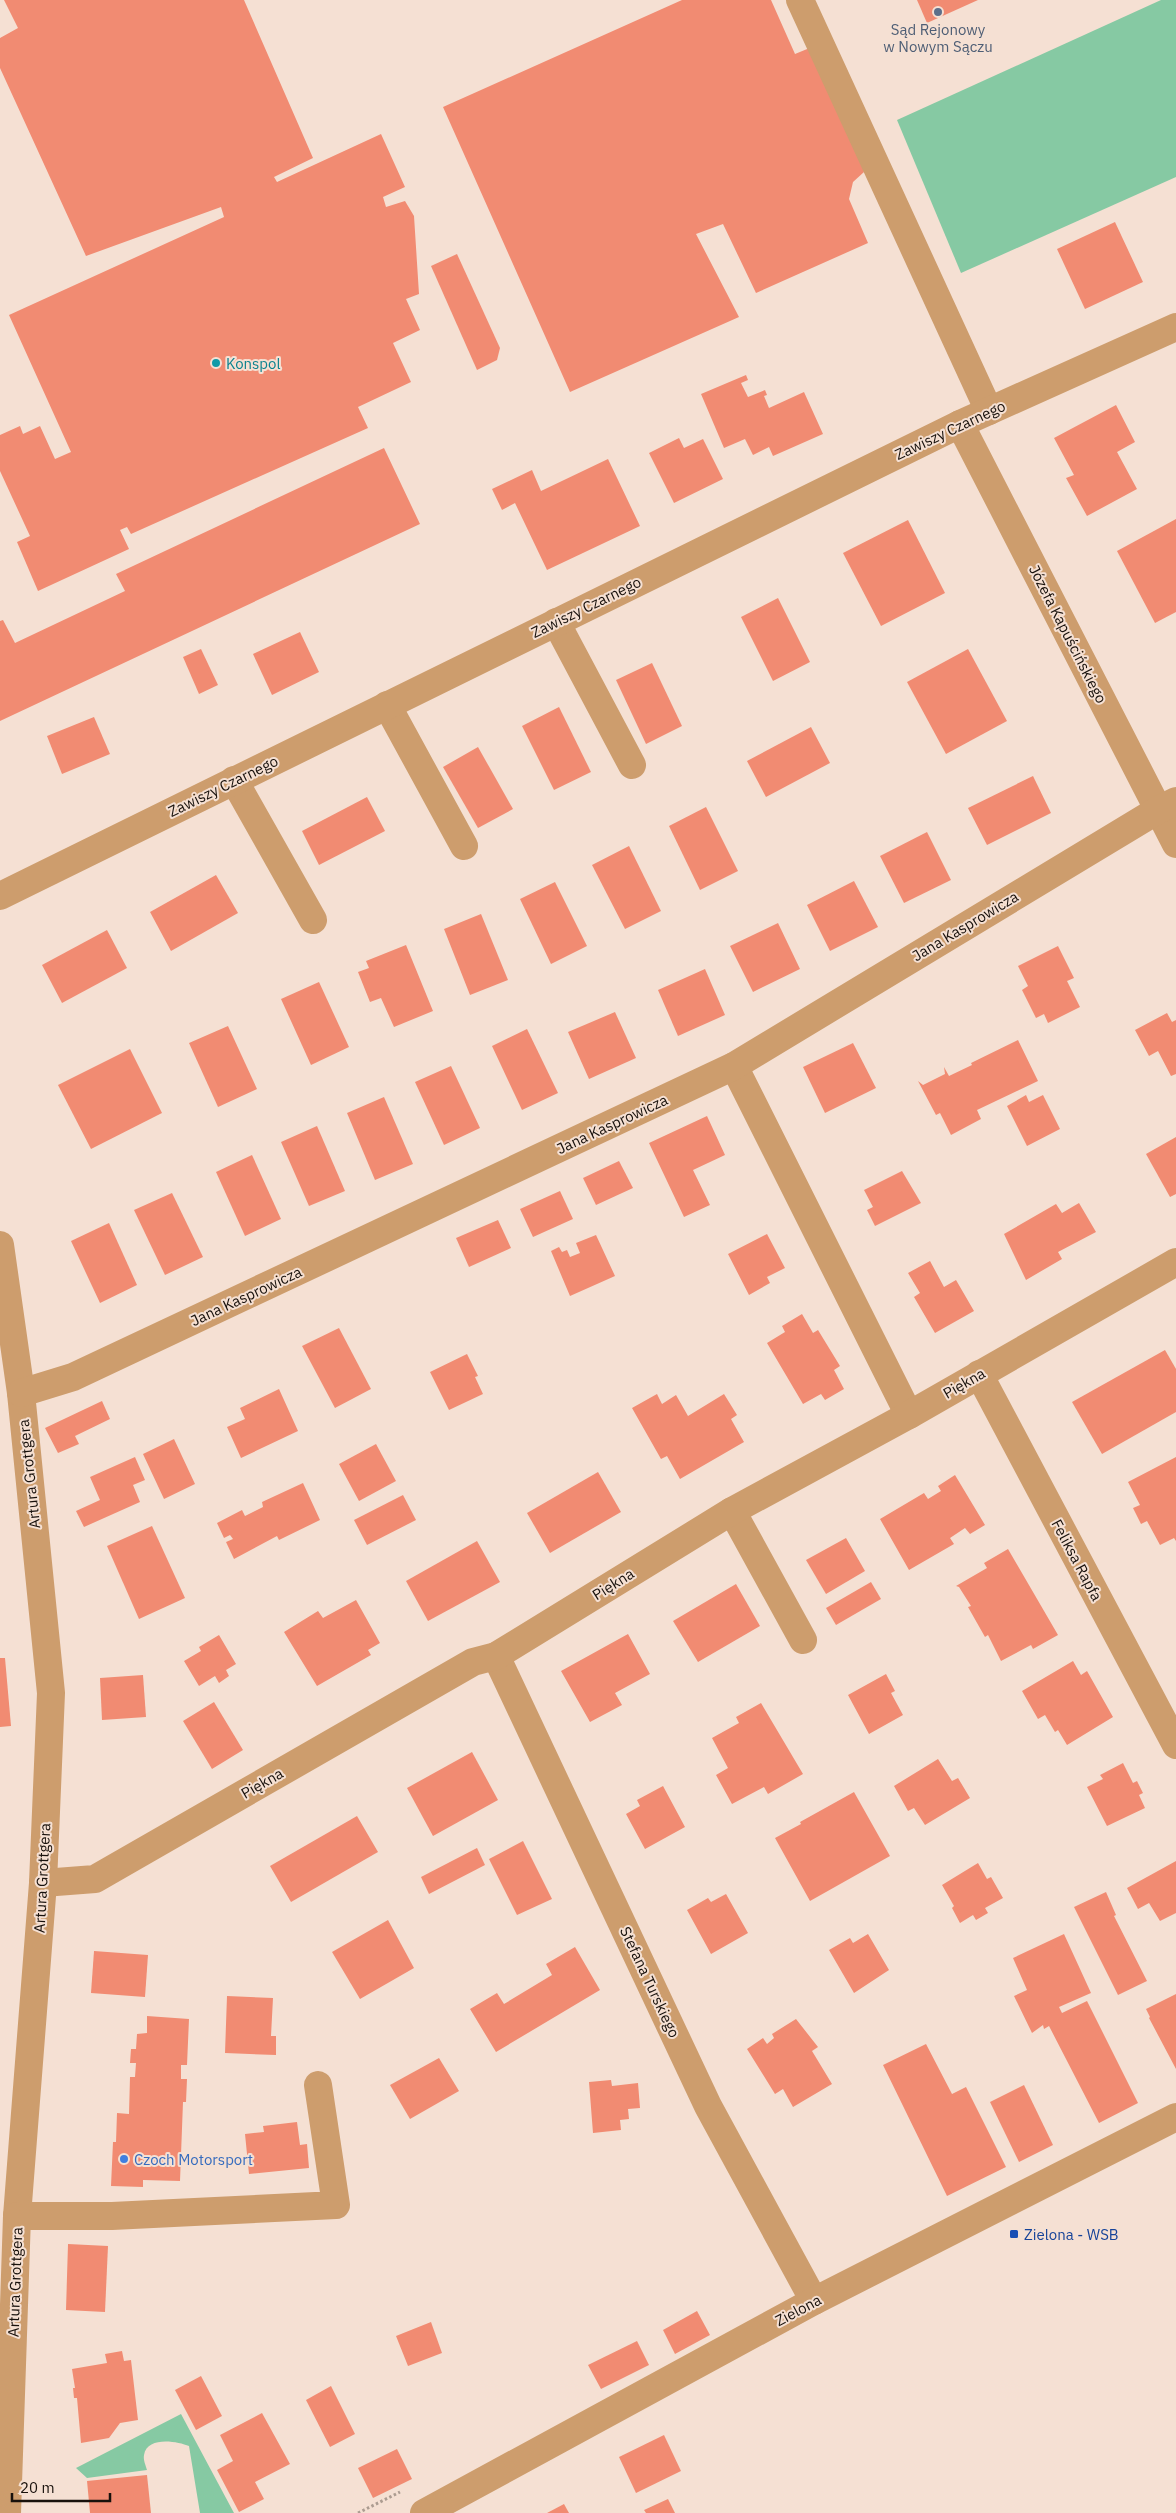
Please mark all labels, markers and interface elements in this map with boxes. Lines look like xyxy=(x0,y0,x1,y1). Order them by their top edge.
marker: Sąd Rejonowy w Nowym Sączu xyxy=(932,6,944,18)
place label: Sąd Rejonowy w Nowym Sączu xyxy=(883,20,993,56)
place label: Konspol xyxy=(226,354,281,373)
marker: Konspol xyxy=(210,357,222,369)
street label: Zawiszy Czarnego xyxy=(892,396,1008,464)
street label: Józefa Kapuścińskiego xyxy=(1025,562,1111,706)
street label: Zawiszy Czarnego xyxy=(528,572,644,642)
street label: Zawiszy Czarnego xyxy=(165,751,281,821)
street label: Jana Kasprowicza xyxy=(908,887,1022,965)
street label: Jana Kasprowicza xyxy=(553,1090,671,1158)
street label: Jana Kasprowicza xyxy=(187,1262,305,1330)
street label: Piękna xyxy=(940,1363,988,1403)
street label: Artura Grottgera xyxy=(14,1418,44,1530)
street label: Feliksa Rapfa xyxy=(1048,1516,1106,1604)
street label: Piękna xyxy=(589,1564,637,1604)
street label: Piękna xyxy=(238,1763,286,1803)
street label: Artura Grottgera xyxy=(30,1823,54,1933)
street label: Stefana Turskiego xyxy=(616,1923,684,2041)
place label: Czoch Motorsport xyxy=(134,2150,253,2169)
marker: Czoch Motorsport xyxy=(118,2153,130,2165)
place label: Zielona - WSB xyxy=(1024,2225,1119,2244)
street label: Artura Grottgera xyxy=(4,2227,26,2337)
marker: Zielona - WSB xyxy=(1008,2228,1020,2240)
street label: Zielona xyxy=(772,2290,824,2330)
scale bar xyxy=(12,2470,110,2502)
text: 20 m xyxy=(20,2478,55,2497)

